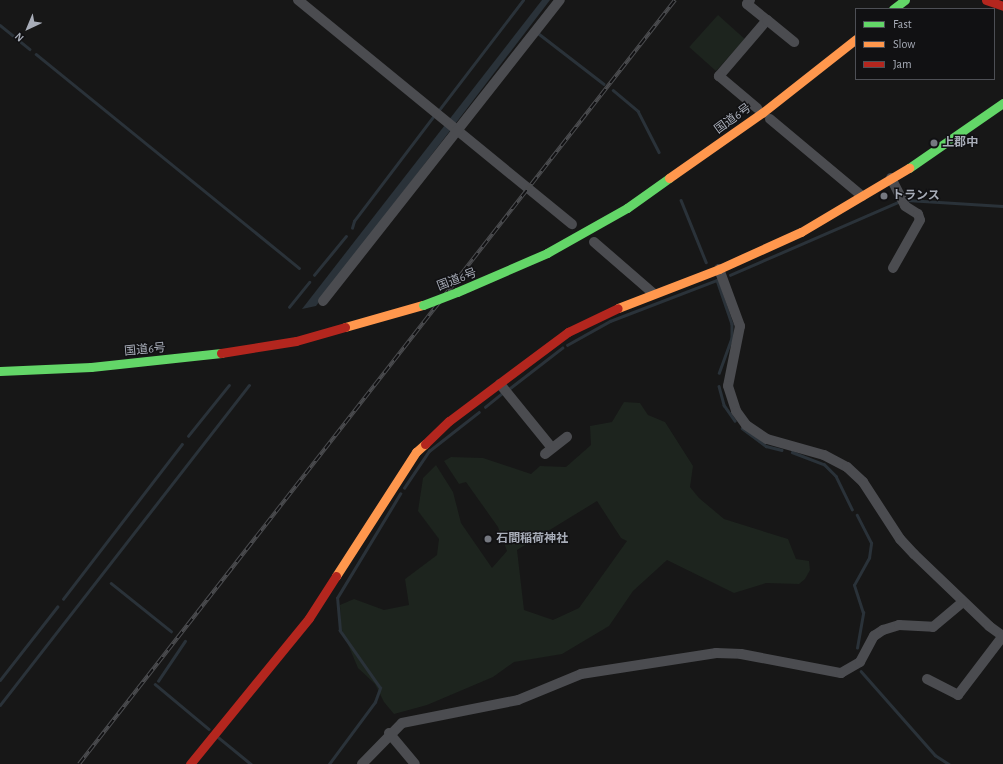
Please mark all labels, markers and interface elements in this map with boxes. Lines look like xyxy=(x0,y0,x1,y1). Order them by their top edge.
north arrow xyxy=(8,8,48,48)
legend xyxy=(855,8,995,80)
text: Fast xyxy=(893,18,912,30)
text: N xyxy=(13,30,26,44)
text: Slow xyxy=(893,38,915,50)
text: Jam xyxy=(893,58,912,70)
street label: 国道6号 xyxy=(712,101,754,137)
place label: 上郡中 xyxy=(942,136,978,150)
marker: 上郡中 xyxy=(929,138,939,148)
place label: トランス xyxy=(892,189,940,203)
marker: トランス xyxy=(879,191,889,201)
street label: 国道6号 xyxy=(435,266,479,294)
street label: 国道6号 xyxy=(124,341,166,359)
place label: 石間稲荷神社 xyxy=(496,532,568,546)
marker: 石間稲荷神社 xyxy=(483,534,493,544)

